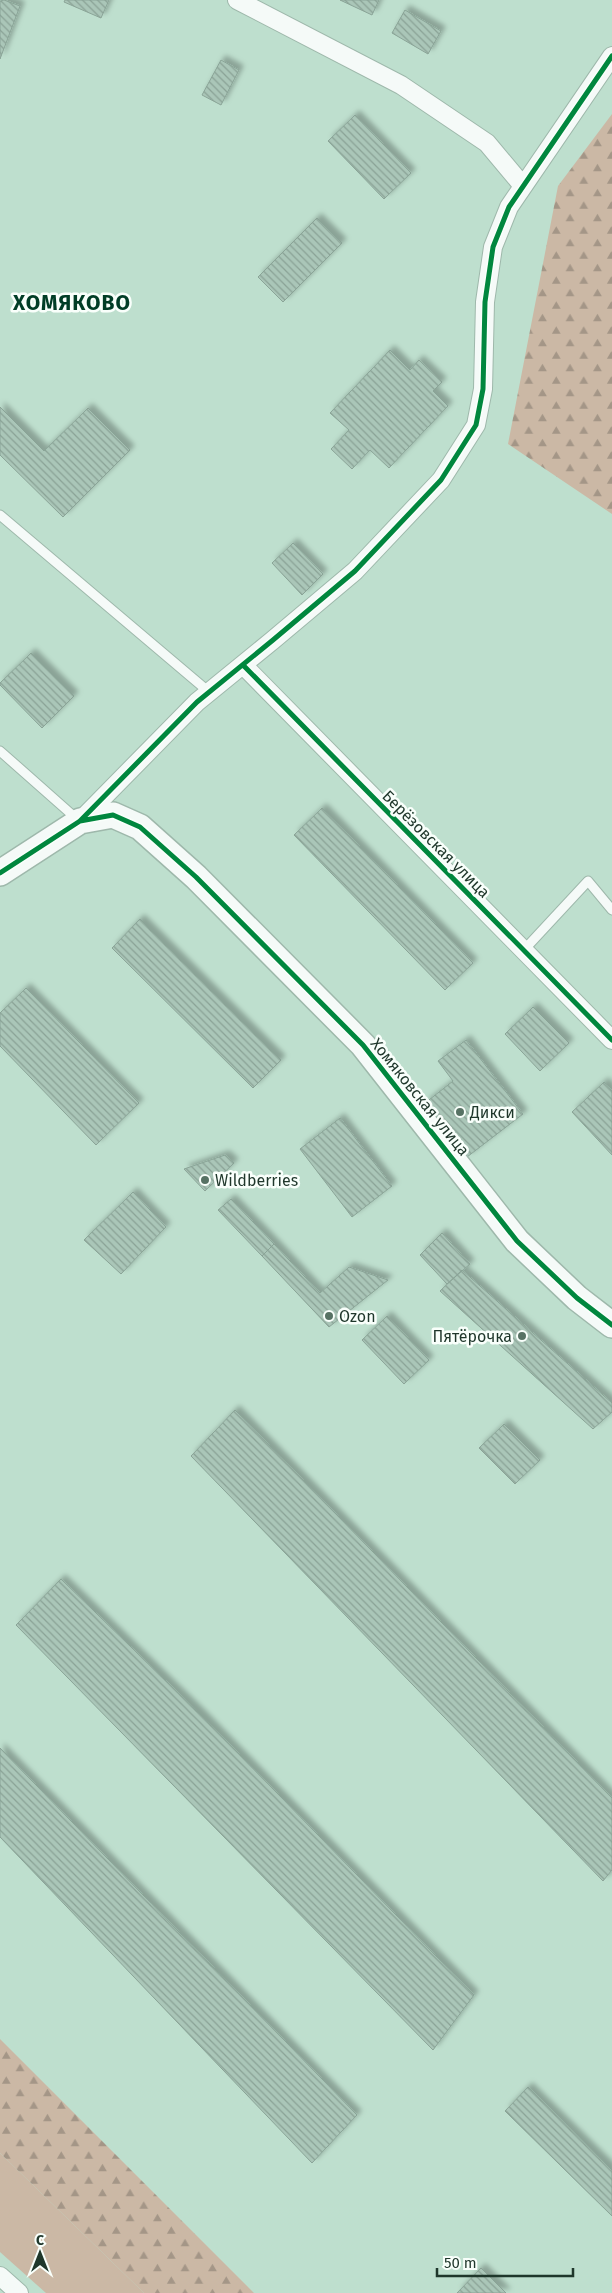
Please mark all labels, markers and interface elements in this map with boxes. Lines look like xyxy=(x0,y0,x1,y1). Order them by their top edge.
district label: ХОМЯКОВО xyxy=(12,290,131,316)
street label: Берёзовская улица xyxy=(378,786,494,902)
street label: Хомяковская улица xyxy=(367,1034,473,1160)
place label: Дикси xyxy=(469,1103,515,1122)
marker: Дикси xyxy=(454,1106,466,1118)
place label: Wildberries xyxy=(215,1171,298,1190)
marker: Wildberries xyxy=(199,1174,211,1186)
place label: Ozon xyxy=(339,1307,376,1326)
marker: Ozon xyxy=(323,1310,335,1322)
place label: Пятёрочка xyxy=(432,1327,512,1346)
marker: Пятёрочка xyxy=(516,1330,528,1342)
north arrow xyxy=(15,2228,65,2278)
text: С xyxy=(36,2232,44,2249)
scale bar xyxy=(437,2246,573,2278)
text: 50 m xyxy=(444,2254,477,2272)

